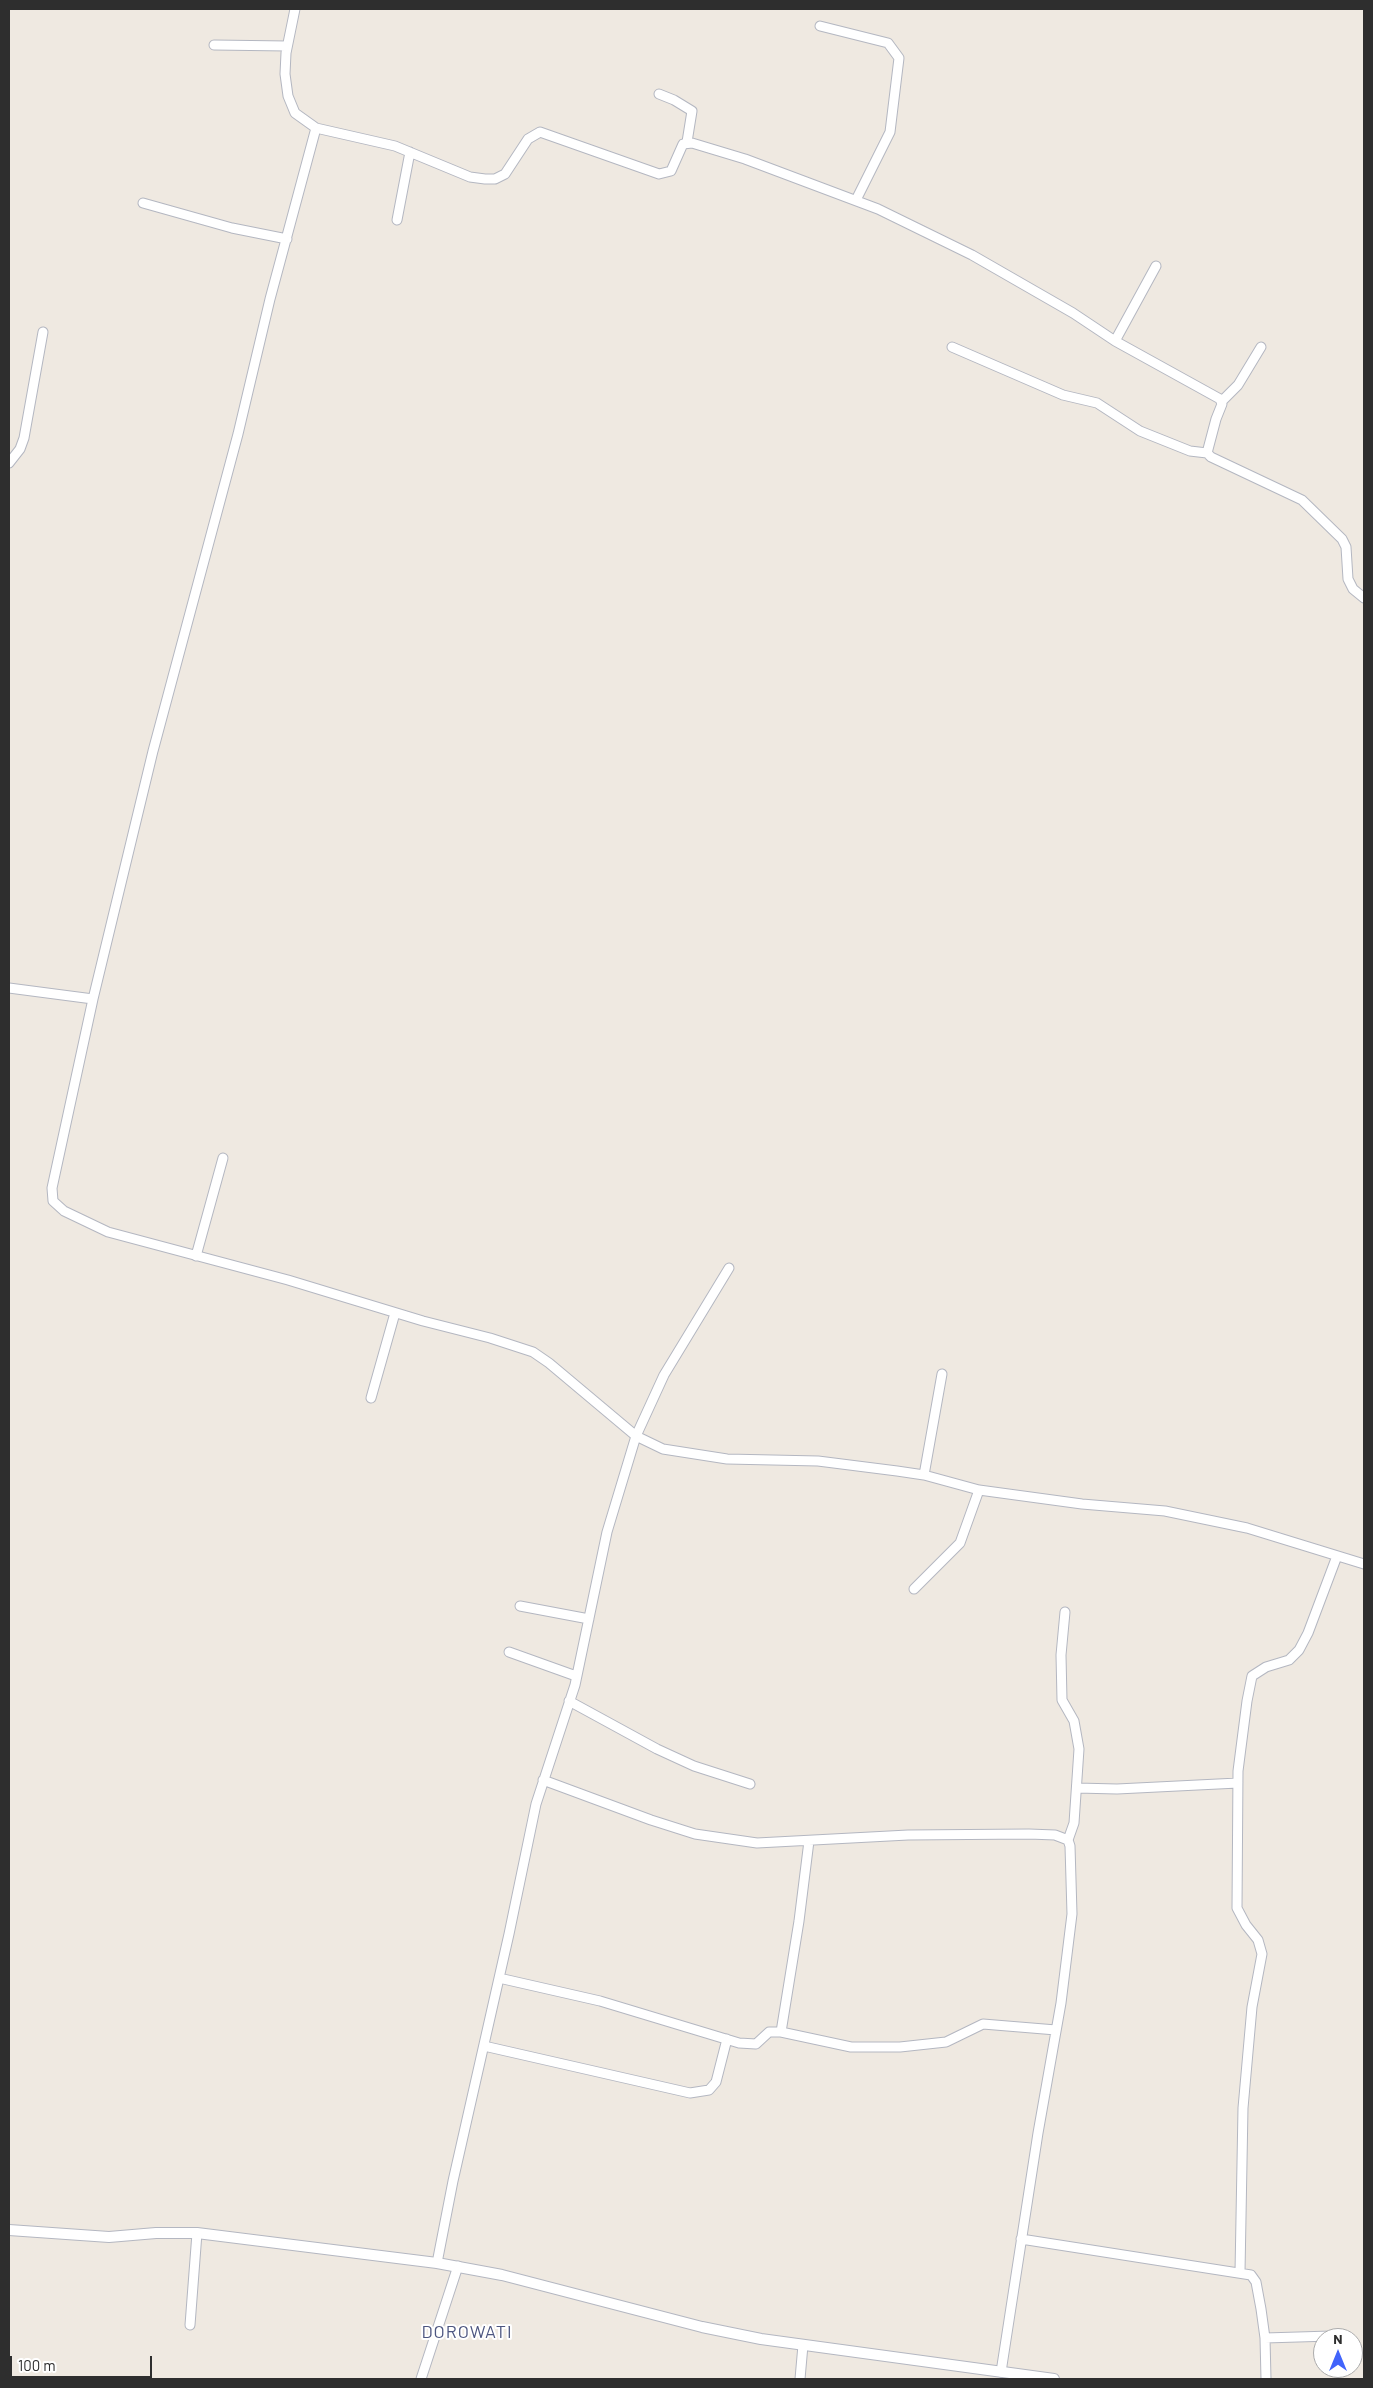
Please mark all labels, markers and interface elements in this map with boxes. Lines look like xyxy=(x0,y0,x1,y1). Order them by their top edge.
district label: DOROWATI xyxy=(420,2321,514,2343)
north arrow xyxy=(1313,2328,1363,2378)
text: N xyxy=(1333,2330,1343,2347)
scale bar xyxy=(12,2346,155,2378)
text: 100 m xyxy=(18,2356,56,2374)

